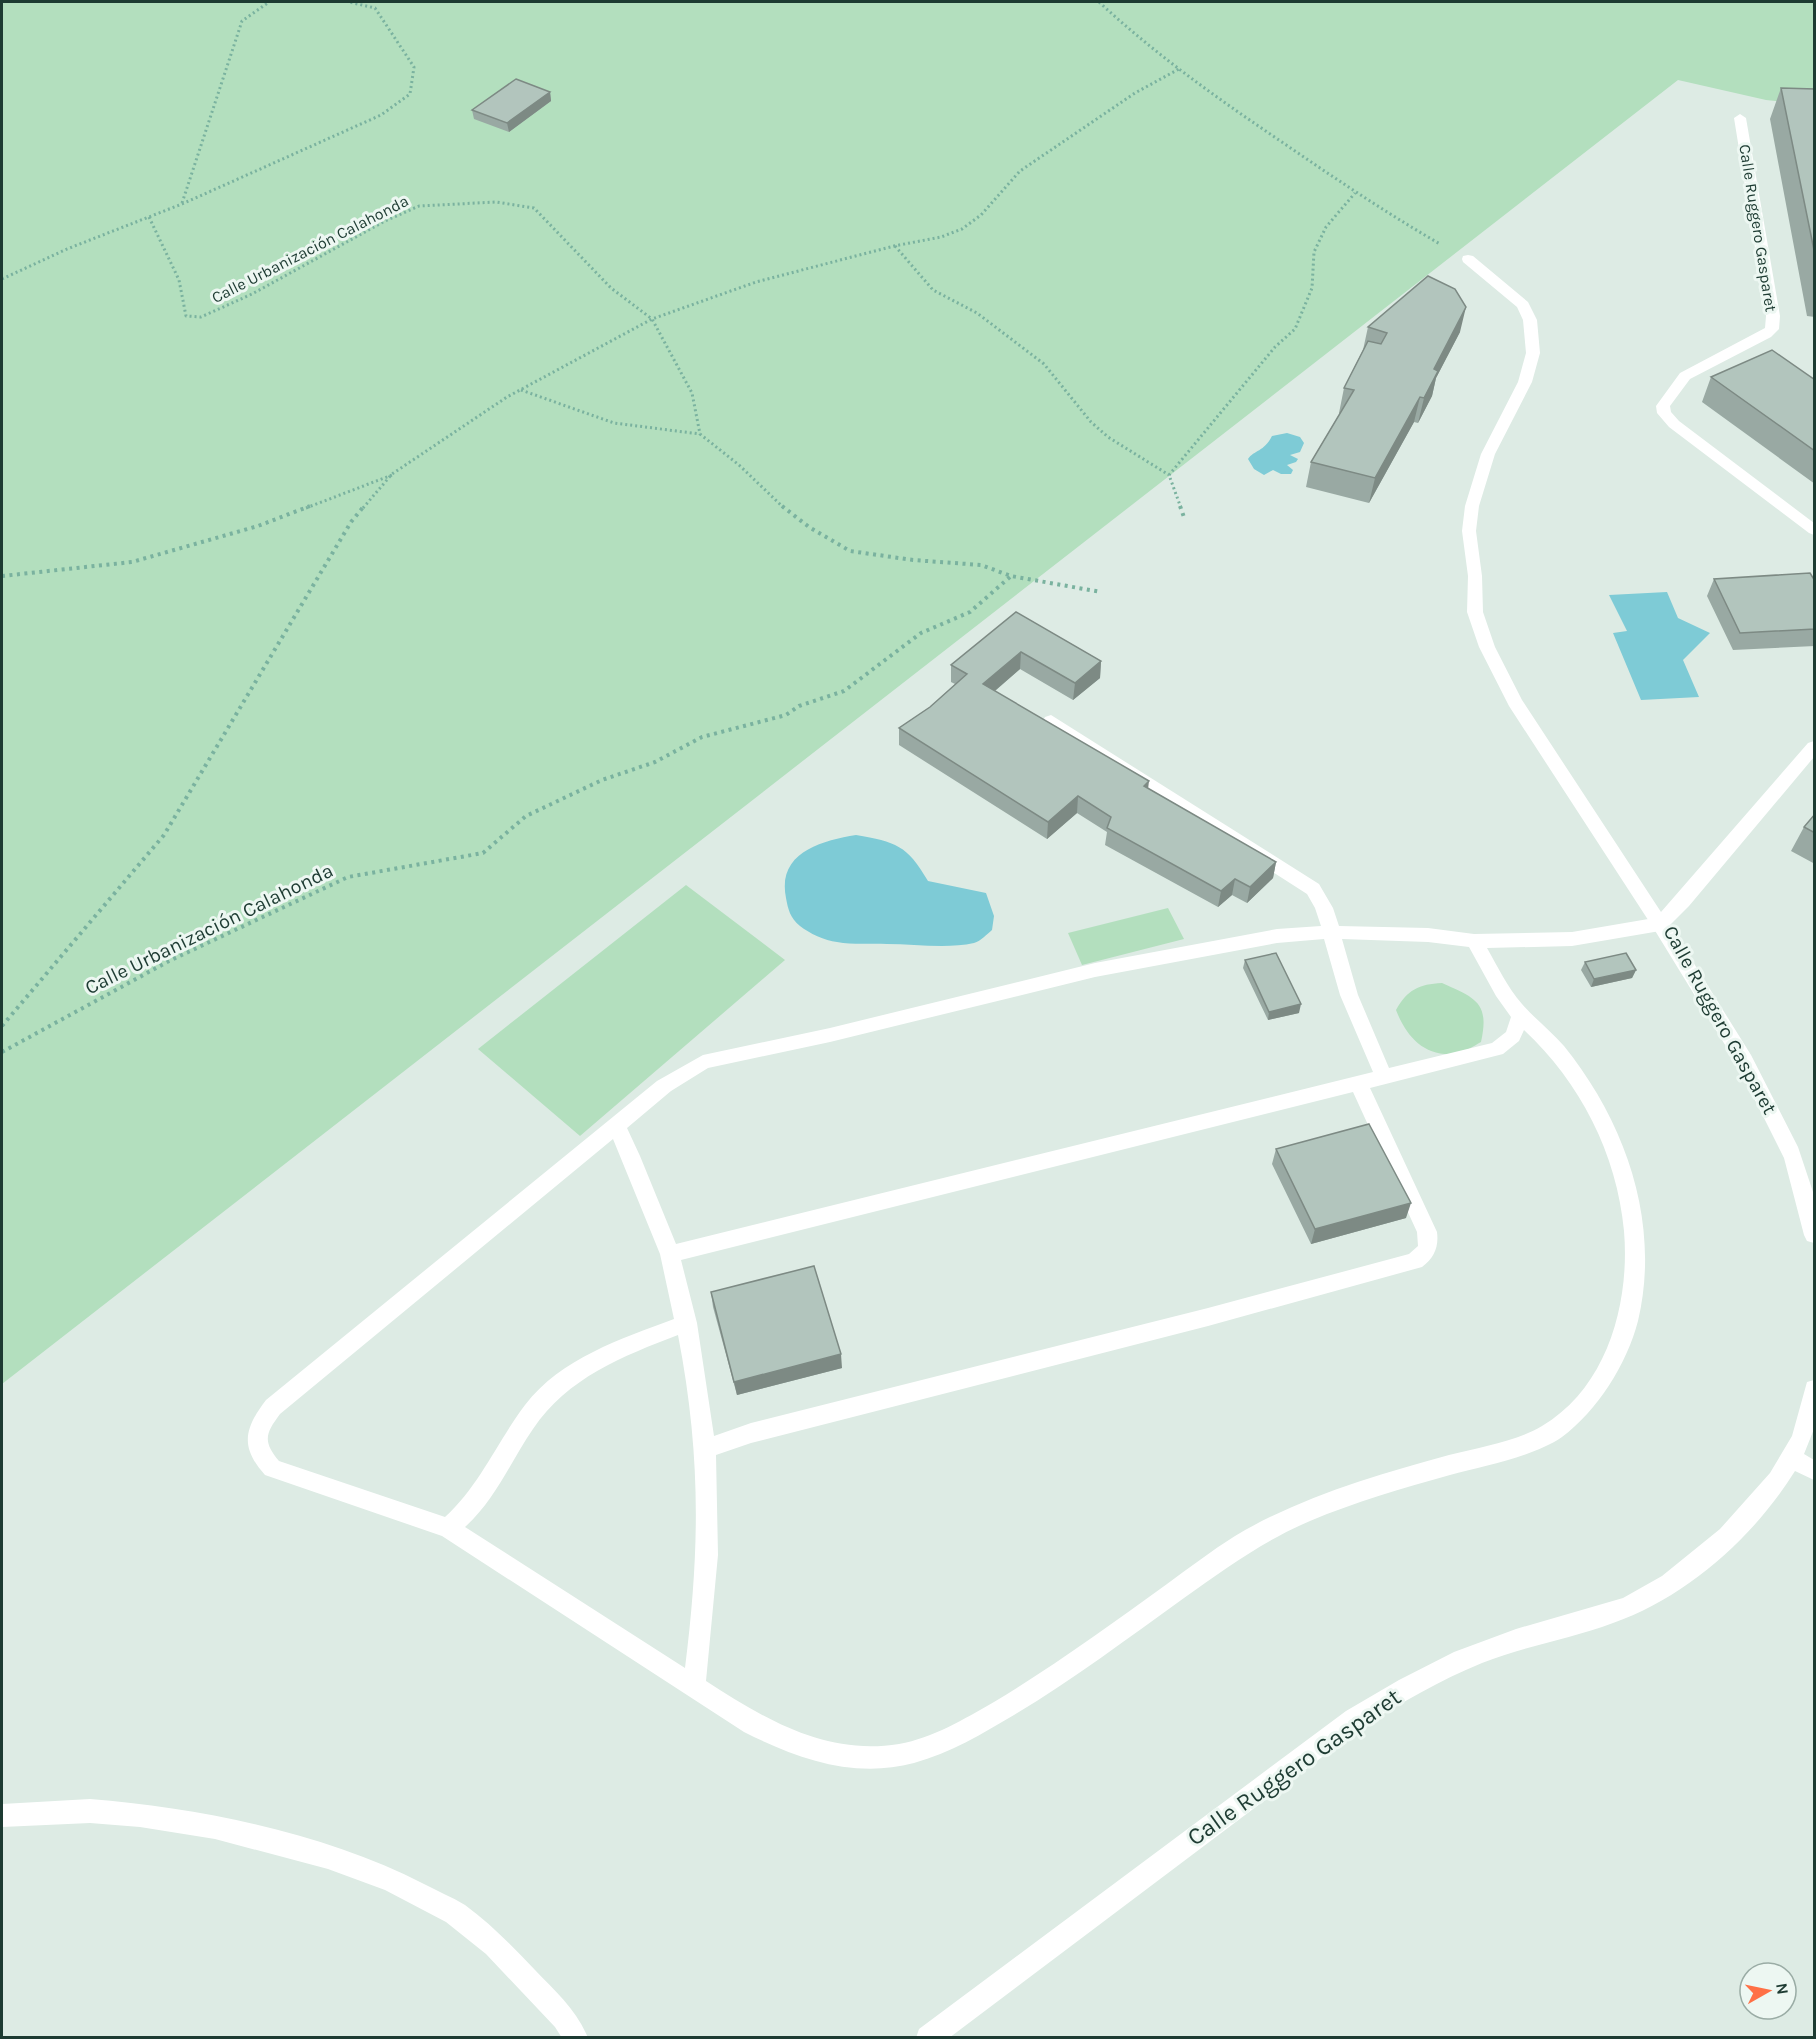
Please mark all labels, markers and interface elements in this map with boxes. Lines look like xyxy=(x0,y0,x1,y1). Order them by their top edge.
street label: Calle Ruggero Gasparet xyxy=(1735,143,1781,313)
street label: Calle Urbanización Calahonda xyxy=(208,191,412,307)
street label: Calle Urbanización Calahonda xyxy=(81,859,337,999)
street label: Calle Ruggero Gasparet xyxy=(1659,922,1782,1119)
street label: Calle Ruggero Gasparet xyxy=(1182,1683,1406,1851)
north arrow xyxy=(1738,1961,1798,2021)
text: N xyxy=(1772,1982,1793,1996)

